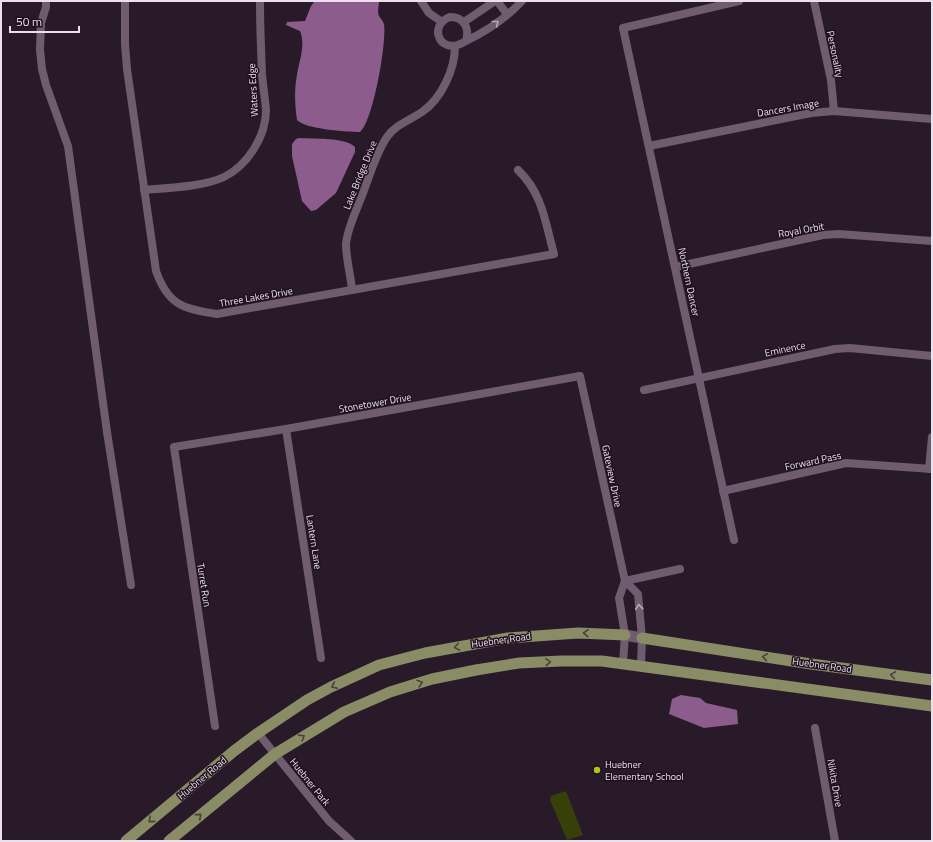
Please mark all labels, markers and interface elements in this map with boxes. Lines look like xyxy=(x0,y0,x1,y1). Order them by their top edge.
scale bar xyxy=(10,8,79,34)
text: 50 m xyxy=(16,12,42,31)
one-way arrow xyxy=(491,21,498,28)
street label: Personality xyxy=(823,29,847,79)
street label: Waters Edge xyxy=(244,63,262,117)
street label: Dancers Image xyxy=(756,95,820,121)
street label: Lake Bridge Drive xyxy=(339,138,381,212)
street label: Royal Orbit xyxy=(777,218,826,241)
street label: Northern Dancer xyxy=(674,246,704,318)
street label: Three Lakes Drive xyxy=(218,283,294,311)
street label: Eminence xyxy=(763,337,807,361)
street label: Stonetower Drive xyxy=(338,389,412,417)
street label: Gateview Drive xyxy=(598,443,626,509)
street label: Forward Pass xyxy=(783,448,843,474)
street label: Lantern Lane xyxy=(302,514,326,570)
street label: Turret Run xyxy=(193,562,215,608)
one-way arrow xyxy=(635,604,644,610)
street label: Huebner Road xyxy=(470,628,532,652)
one-way arrow xyxy=(583,629,589,638)
one-way arrow xyxy=(454,642,460,651)
one-way arrow xyxy=(762,653,768,662)
street label: Huebner Road xyxy=(791,653,853,677)
one-way arrow xyxy=(545,657,551,666)
one-way arrow xyxy=(890,671,896,680)
one-way arrow xyxy=(416,679,423,688)
one-way arrow xyxy=(330,681,338,689)
one-way arrow xyxy=(298,734,305,742)
street label: Huebner Road xyxy=(174,753,230,803)
street label: Huebner Park xyxy=(286,755,334,809)
place label: Huebner Elementary School xyxy=(605,757,684,784)
street label: Nikita Drive xyxy=(823,758,847,808)
marker: Huebner Elementary School xyxy=(592,765,602,775)
one-way arrow xyxy=(195,814,202,821)
one-way arrow xyxy=(148,816,155,823)

